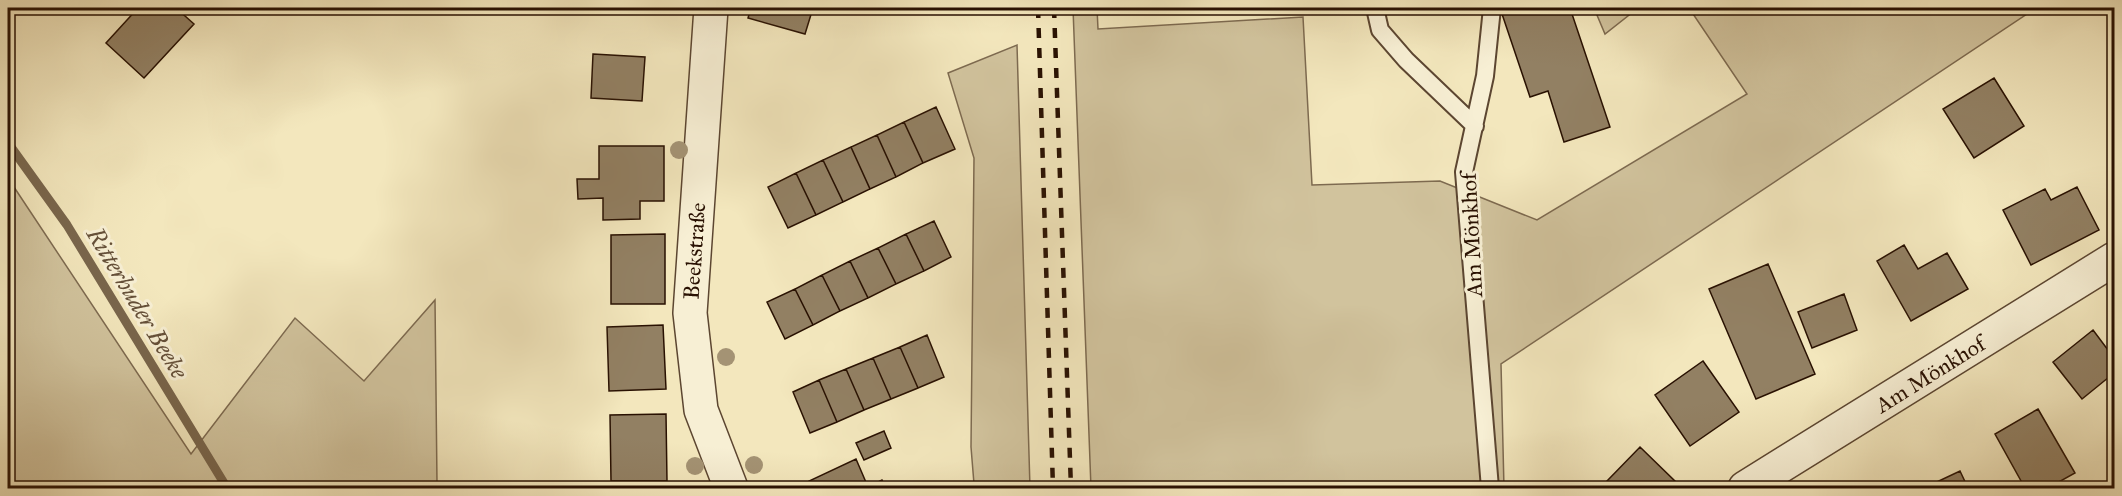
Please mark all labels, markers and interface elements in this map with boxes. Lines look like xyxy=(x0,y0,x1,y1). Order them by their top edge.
street label: Am Mönkhof xyxy=(1455,169,1488,299)
street label: Beekstraße xyxy=(678,202,711,300)
water label: Ritterhuder Beeke xyxy=(79,221,195,385)
street label: Am Mönkhof xyxy=(1869,328,1993,419)

